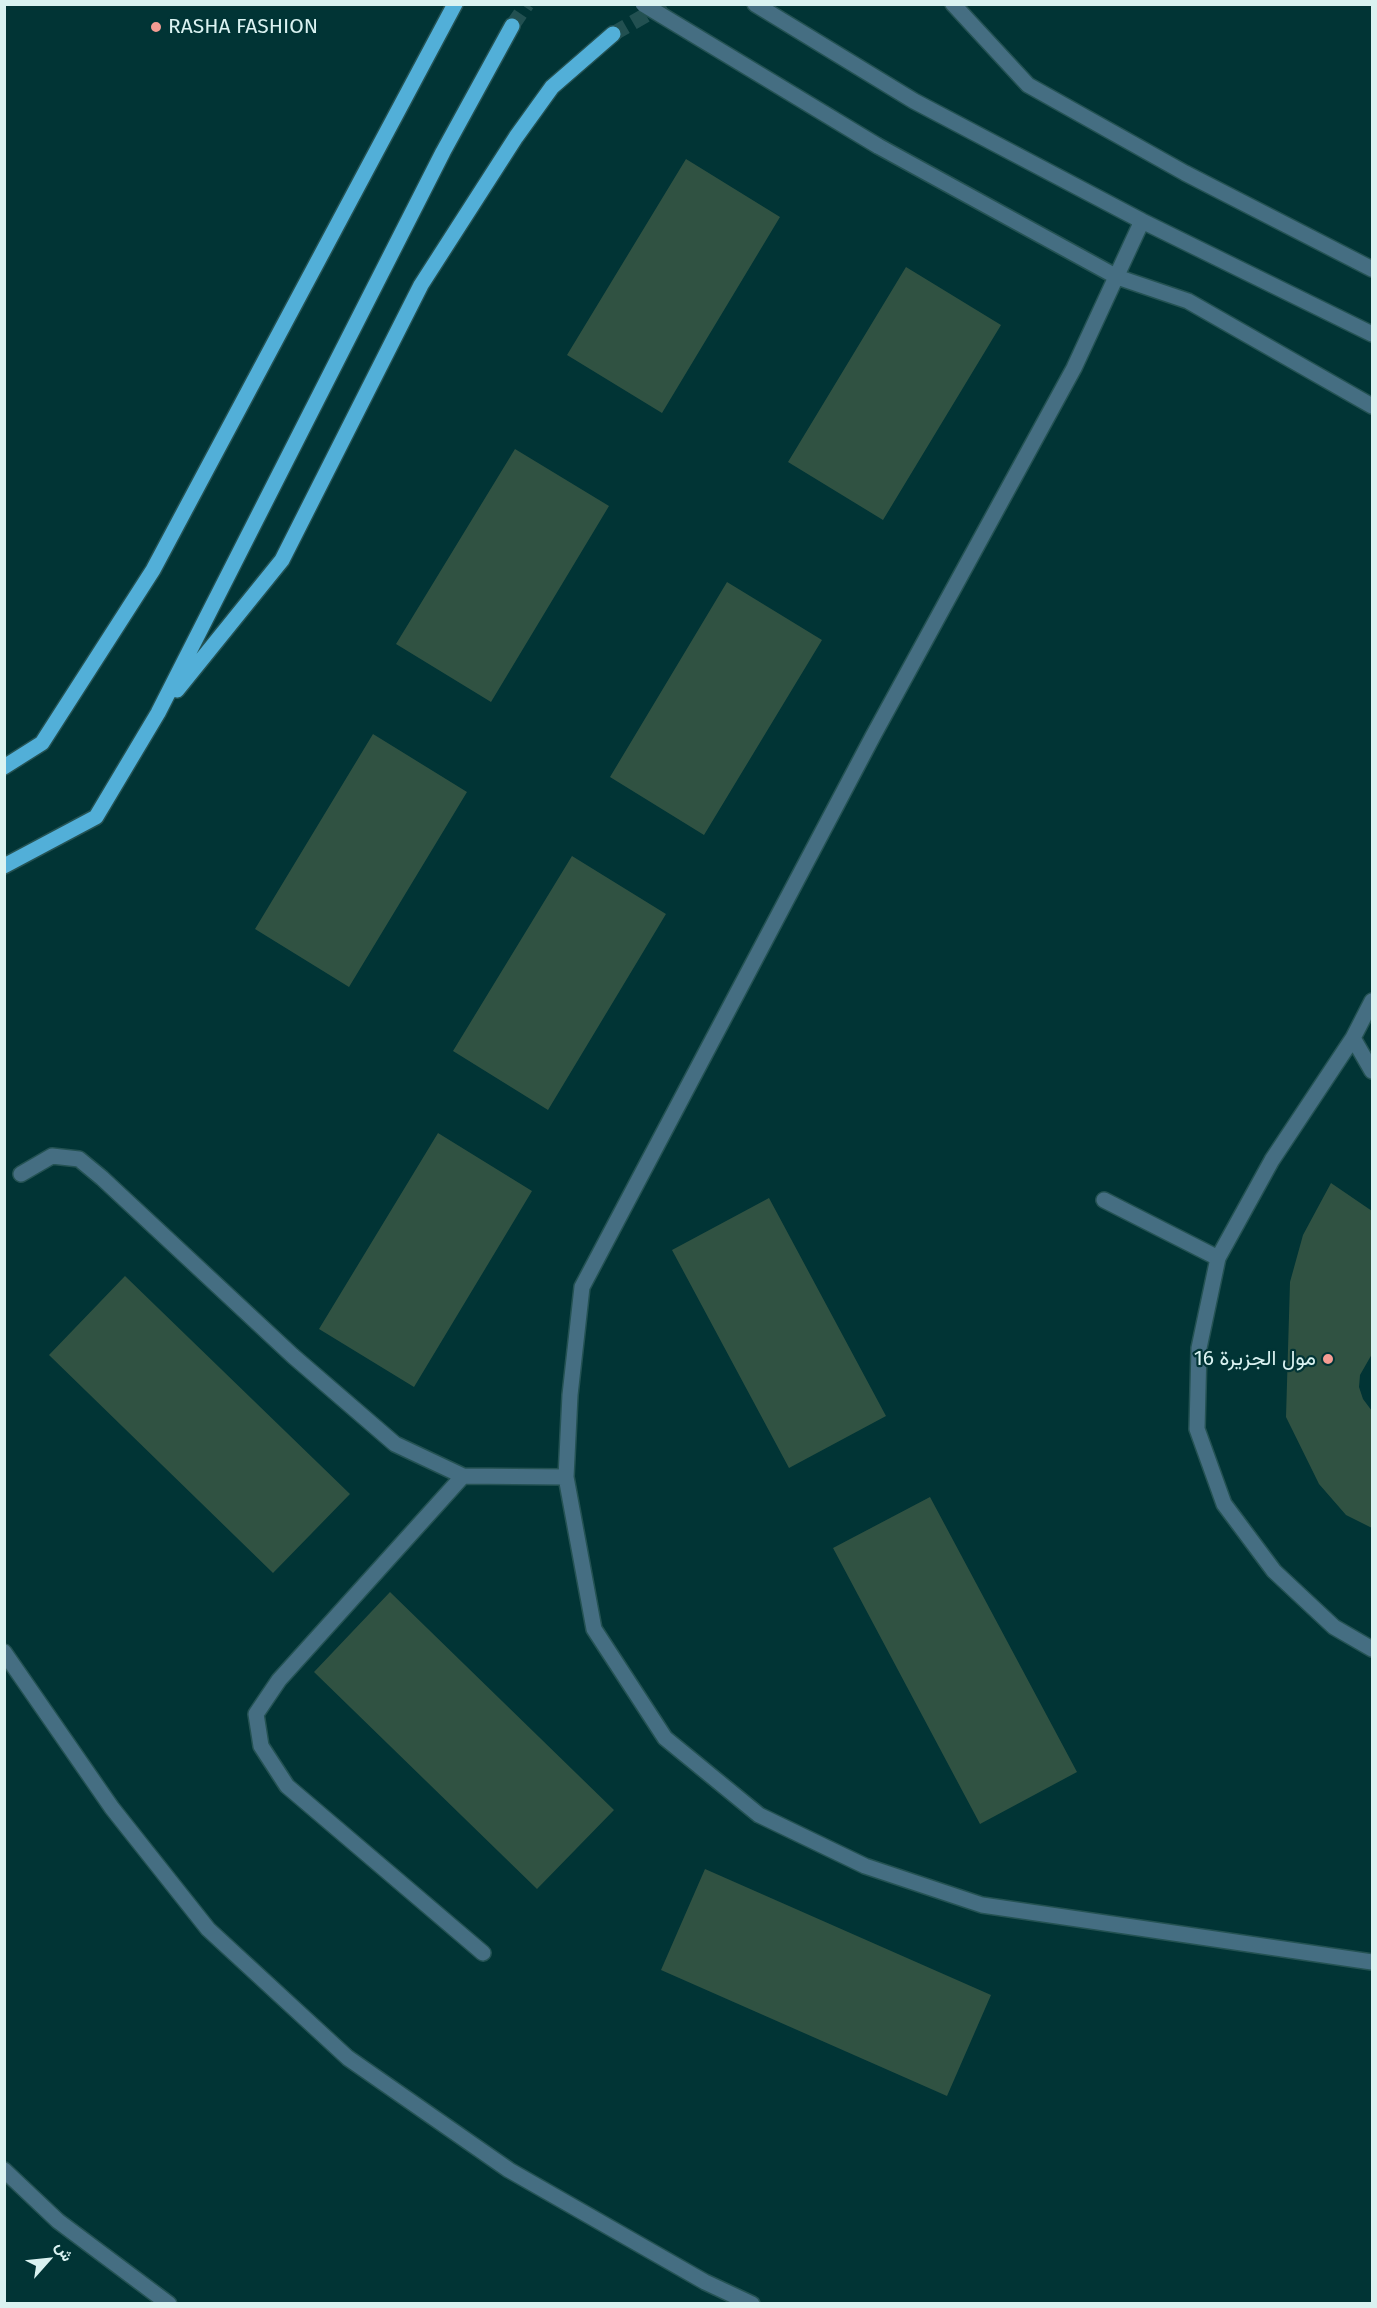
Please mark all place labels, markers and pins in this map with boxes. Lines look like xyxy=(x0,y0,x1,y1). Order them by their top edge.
place label: RASHA FASHION xyxy=(168,14,318,40)
marker: RASHA FASHION xyxy=(149,20,163,34)
place label: مول الجزيرة 16 xyxy=(1194,1346,1316,1372)
marker: مول الجزيرة 16 xyxy=(1321,1352,1335,1366)

